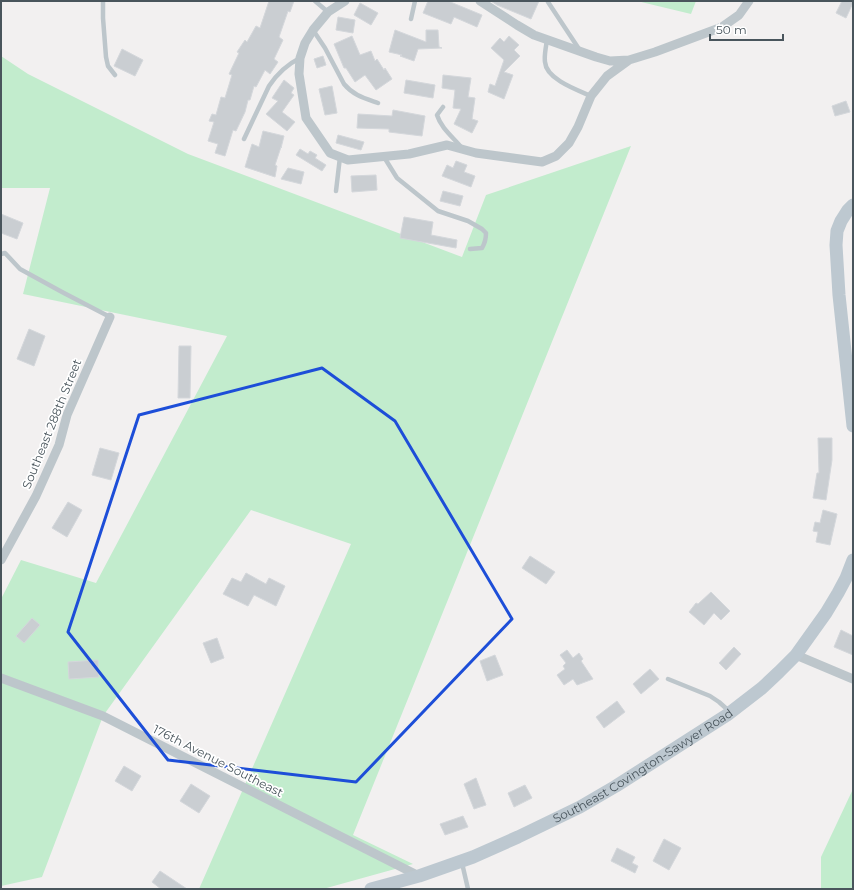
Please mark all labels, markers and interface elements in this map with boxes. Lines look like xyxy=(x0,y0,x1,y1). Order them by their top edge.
scale bar xyxy=(710,16,783,42)
text: 50 m xyxy=(716,22,747,37)
street label: Southeast 288th Street xyxy=(19,357,84,491)
street label: Southeast Covington-Sawyer Road xyxy=(550,705,736,826)
street label: 176th Avenue Southeast xyxy=(151,721,286,800)

